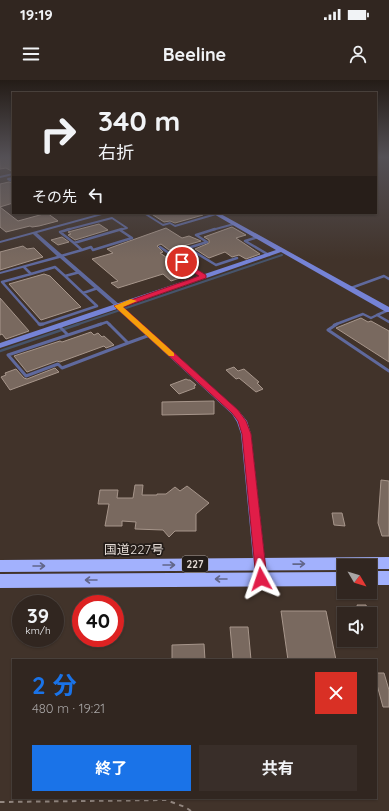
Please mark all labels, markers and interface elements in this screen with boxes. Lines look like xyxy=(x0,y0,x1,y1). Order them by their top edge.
text: 19:19 xyxy=(20,5,53,24)
icon: menu xyxy=(20,43,42,65)
text: Beeline xyxy=(163,43,226,66)
icon: person xyxy=(347,43,369,65)
text: 340 m xyxy=(98,103,180,138)
icon: right xyxy=(32,108,84,160)
text: 右折 xyxy=(98,141,134,164)
icon: left xyxy=(85,184,107,206)
text: その先 xyxy=(32,187,77,206)
pin xyxy=(165,245,199,279)
icon: arrive xyxy=(171,251,193,273)
street label: 国道227号 xyxy=(104,541,164,557)
road number: 227 xyxy=(182,556,208,572)
position arrow xyxy=(240,558,282,600)
north arrow xyxy=(337,559,377,599)
map controls xyxy=(337,559,377,647)
one-way arrow xyxy=(292,560,305,568)
one-way arrow xyxy=(162,561,175,569)
one-way arrow xyxy=(32,562,45,570)
one-way arrow xyxy=(215,575,228,583)
one-way arrow xyxy=(85,577,98,584)
speed limit sign: 40 xyxy=(72,595,124,647)
text: 39 xyxy=(27,603,49,628)
button: sound xyxy=(337,607,377,647)
text: km/h xyxy=(25,624,51,637)
text: 2 分 xyxy=(32,670,76,700)
button: close xyxy=(315,672,357,714)
text: 480 m · 19:21 xyxy=(32,700,105,716)
button: 終了 xyxy=(32,745,191,791)
button: 共有 xyxy=(199,745,357,791)

